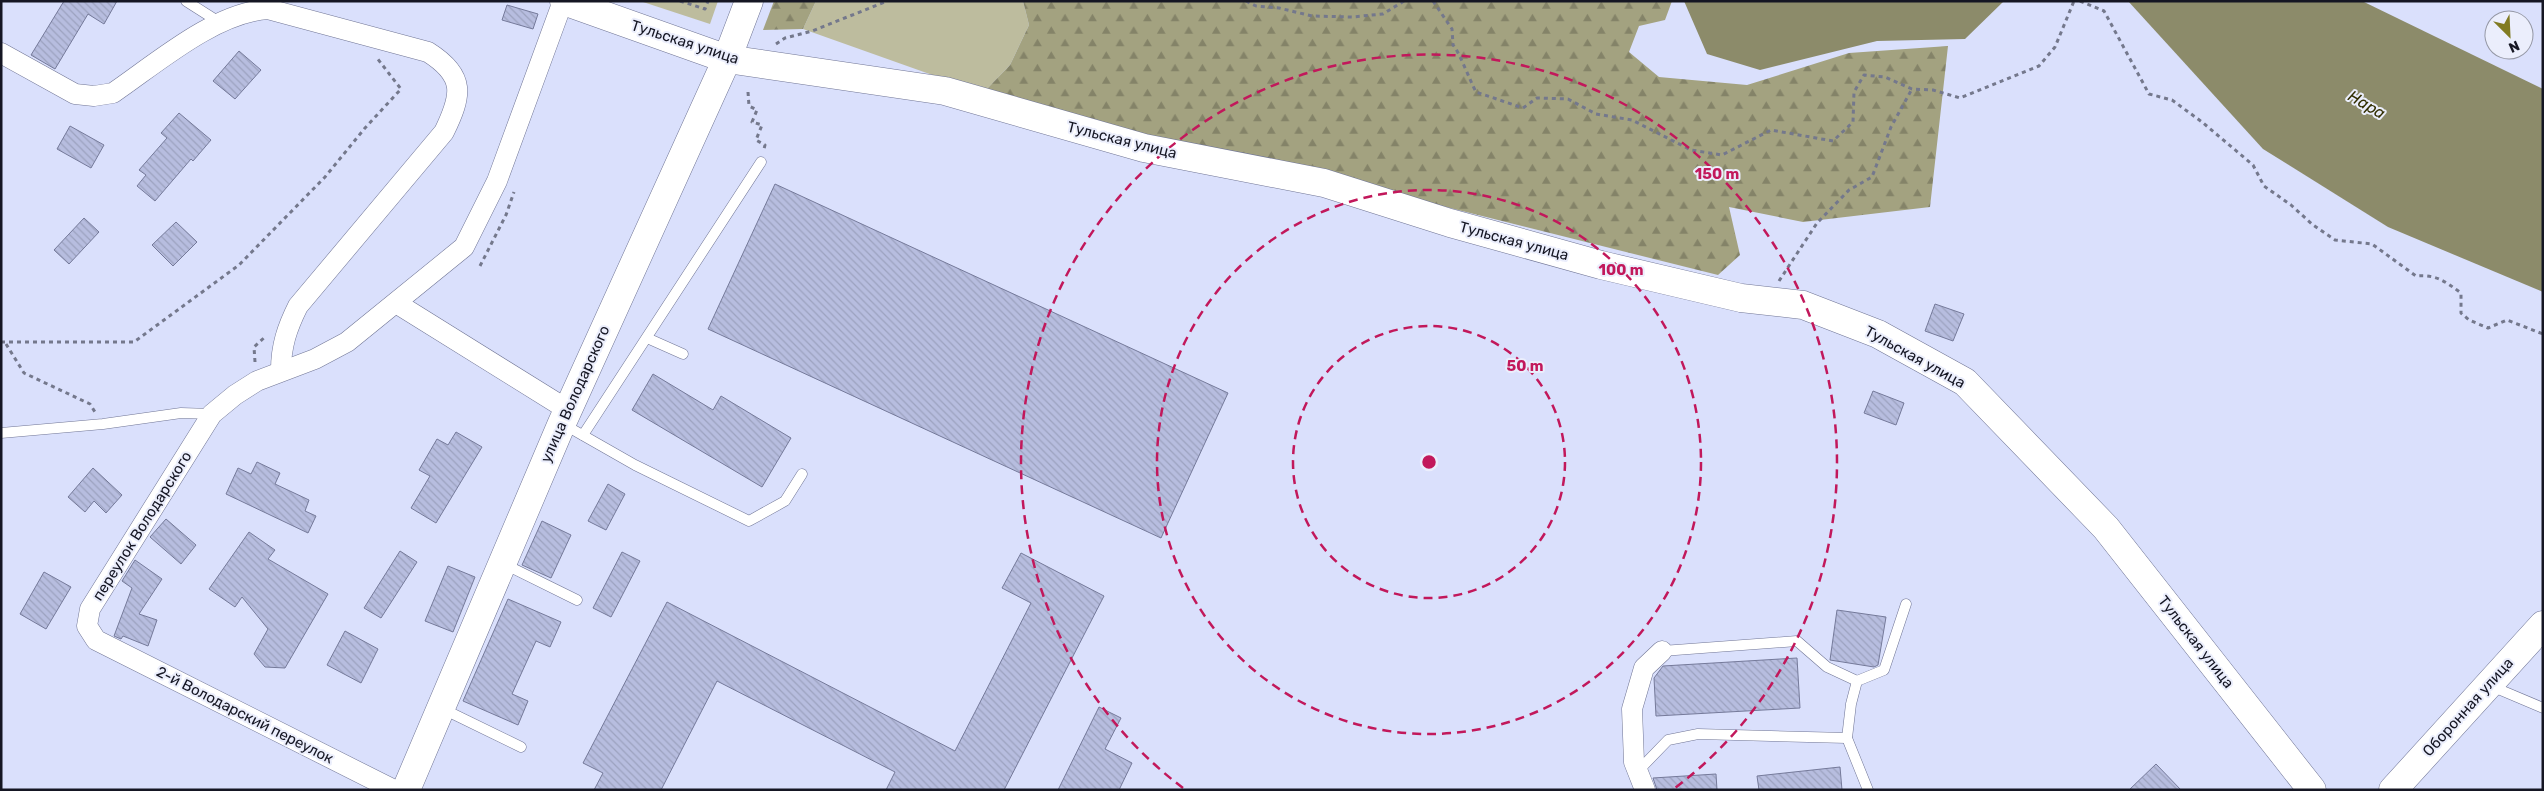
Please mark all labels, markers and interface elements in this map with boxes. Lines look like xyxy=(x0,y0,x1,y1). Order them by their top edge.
north arrow xyxy=(2484,10,2534,60)
street label: Тульская улица xyxy=(629,16,741,68)
text: N xyxy=(2506,37,2522,56)
water label: Нара xyxy=(2345,86,2389,123)
street label: Тульская улица xyxy=(1065,118,1179,162)
text: 150 m xyxy=(1695,165,1739,183)
street label: Тульская улица xyxy=(1457,218,1571,264)
text: 100 m xyxy=(1599,261,1643,279)
street label: Тульская улица xyxy=(1862,322,1968,392)
street label: улица Володарского xyxy=(537,323,613,465)
text: 50 m xyxy=(1507,357,1543,375)
street label: переулок Володарского xyxy=(89,448,195,604)
centre of rings xyxy=(1420,453,1438,471)
street label: Тульская улица xyxy=(2154,592,2238,692)
street label: Оборонная улица xyxy=(2419,654,2517,760)
street label: 2-й Володарский переулок xyxy=(153,662,337,768)

